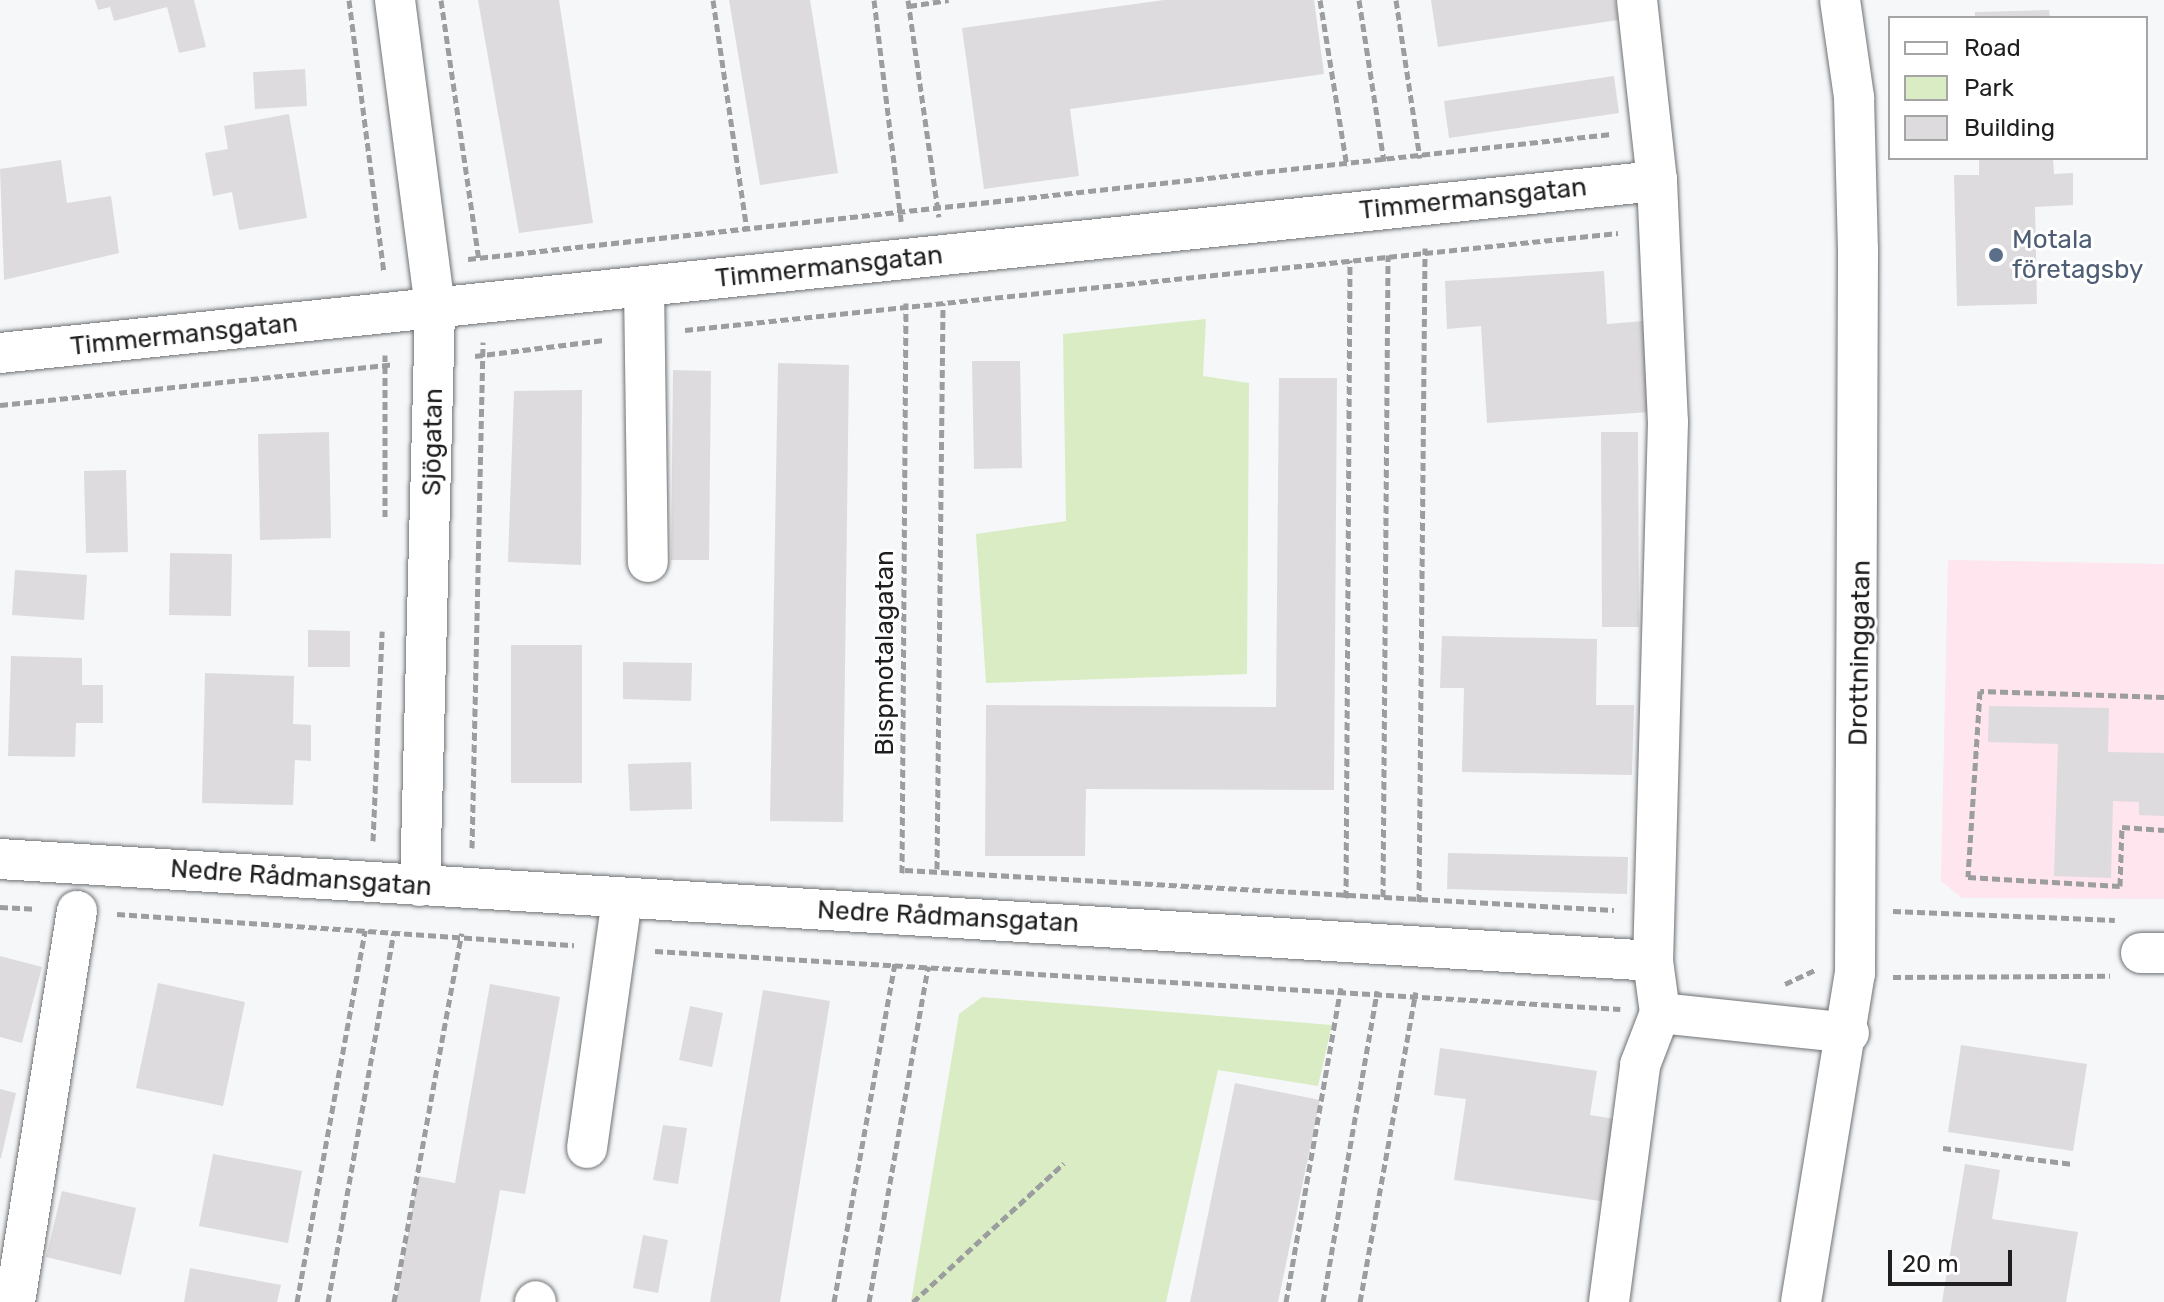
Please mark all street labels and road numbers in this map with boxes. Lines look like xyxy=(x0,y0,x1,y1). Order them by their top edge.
street label: Timmermansgatan xyxy=(1358,172,1588,226)
street label: Timmermansgatan xyxy=(714,240,944,294)
street label: Timmermansgatan xyxy=(69,308,299,362)
street label: Sjögatan xyxy=(416,388,450,496)
street label: Bispmotalagatan xyxy=(869,550,901,756)
street label: Drottninggatan xyxy=(1843,560,1877,746)
street label: Nedre Rådmansgatan xyxy=(169,853,433,903)
street label: Nedre Rådmansgatan xyxy=(816,895,1080,939)

